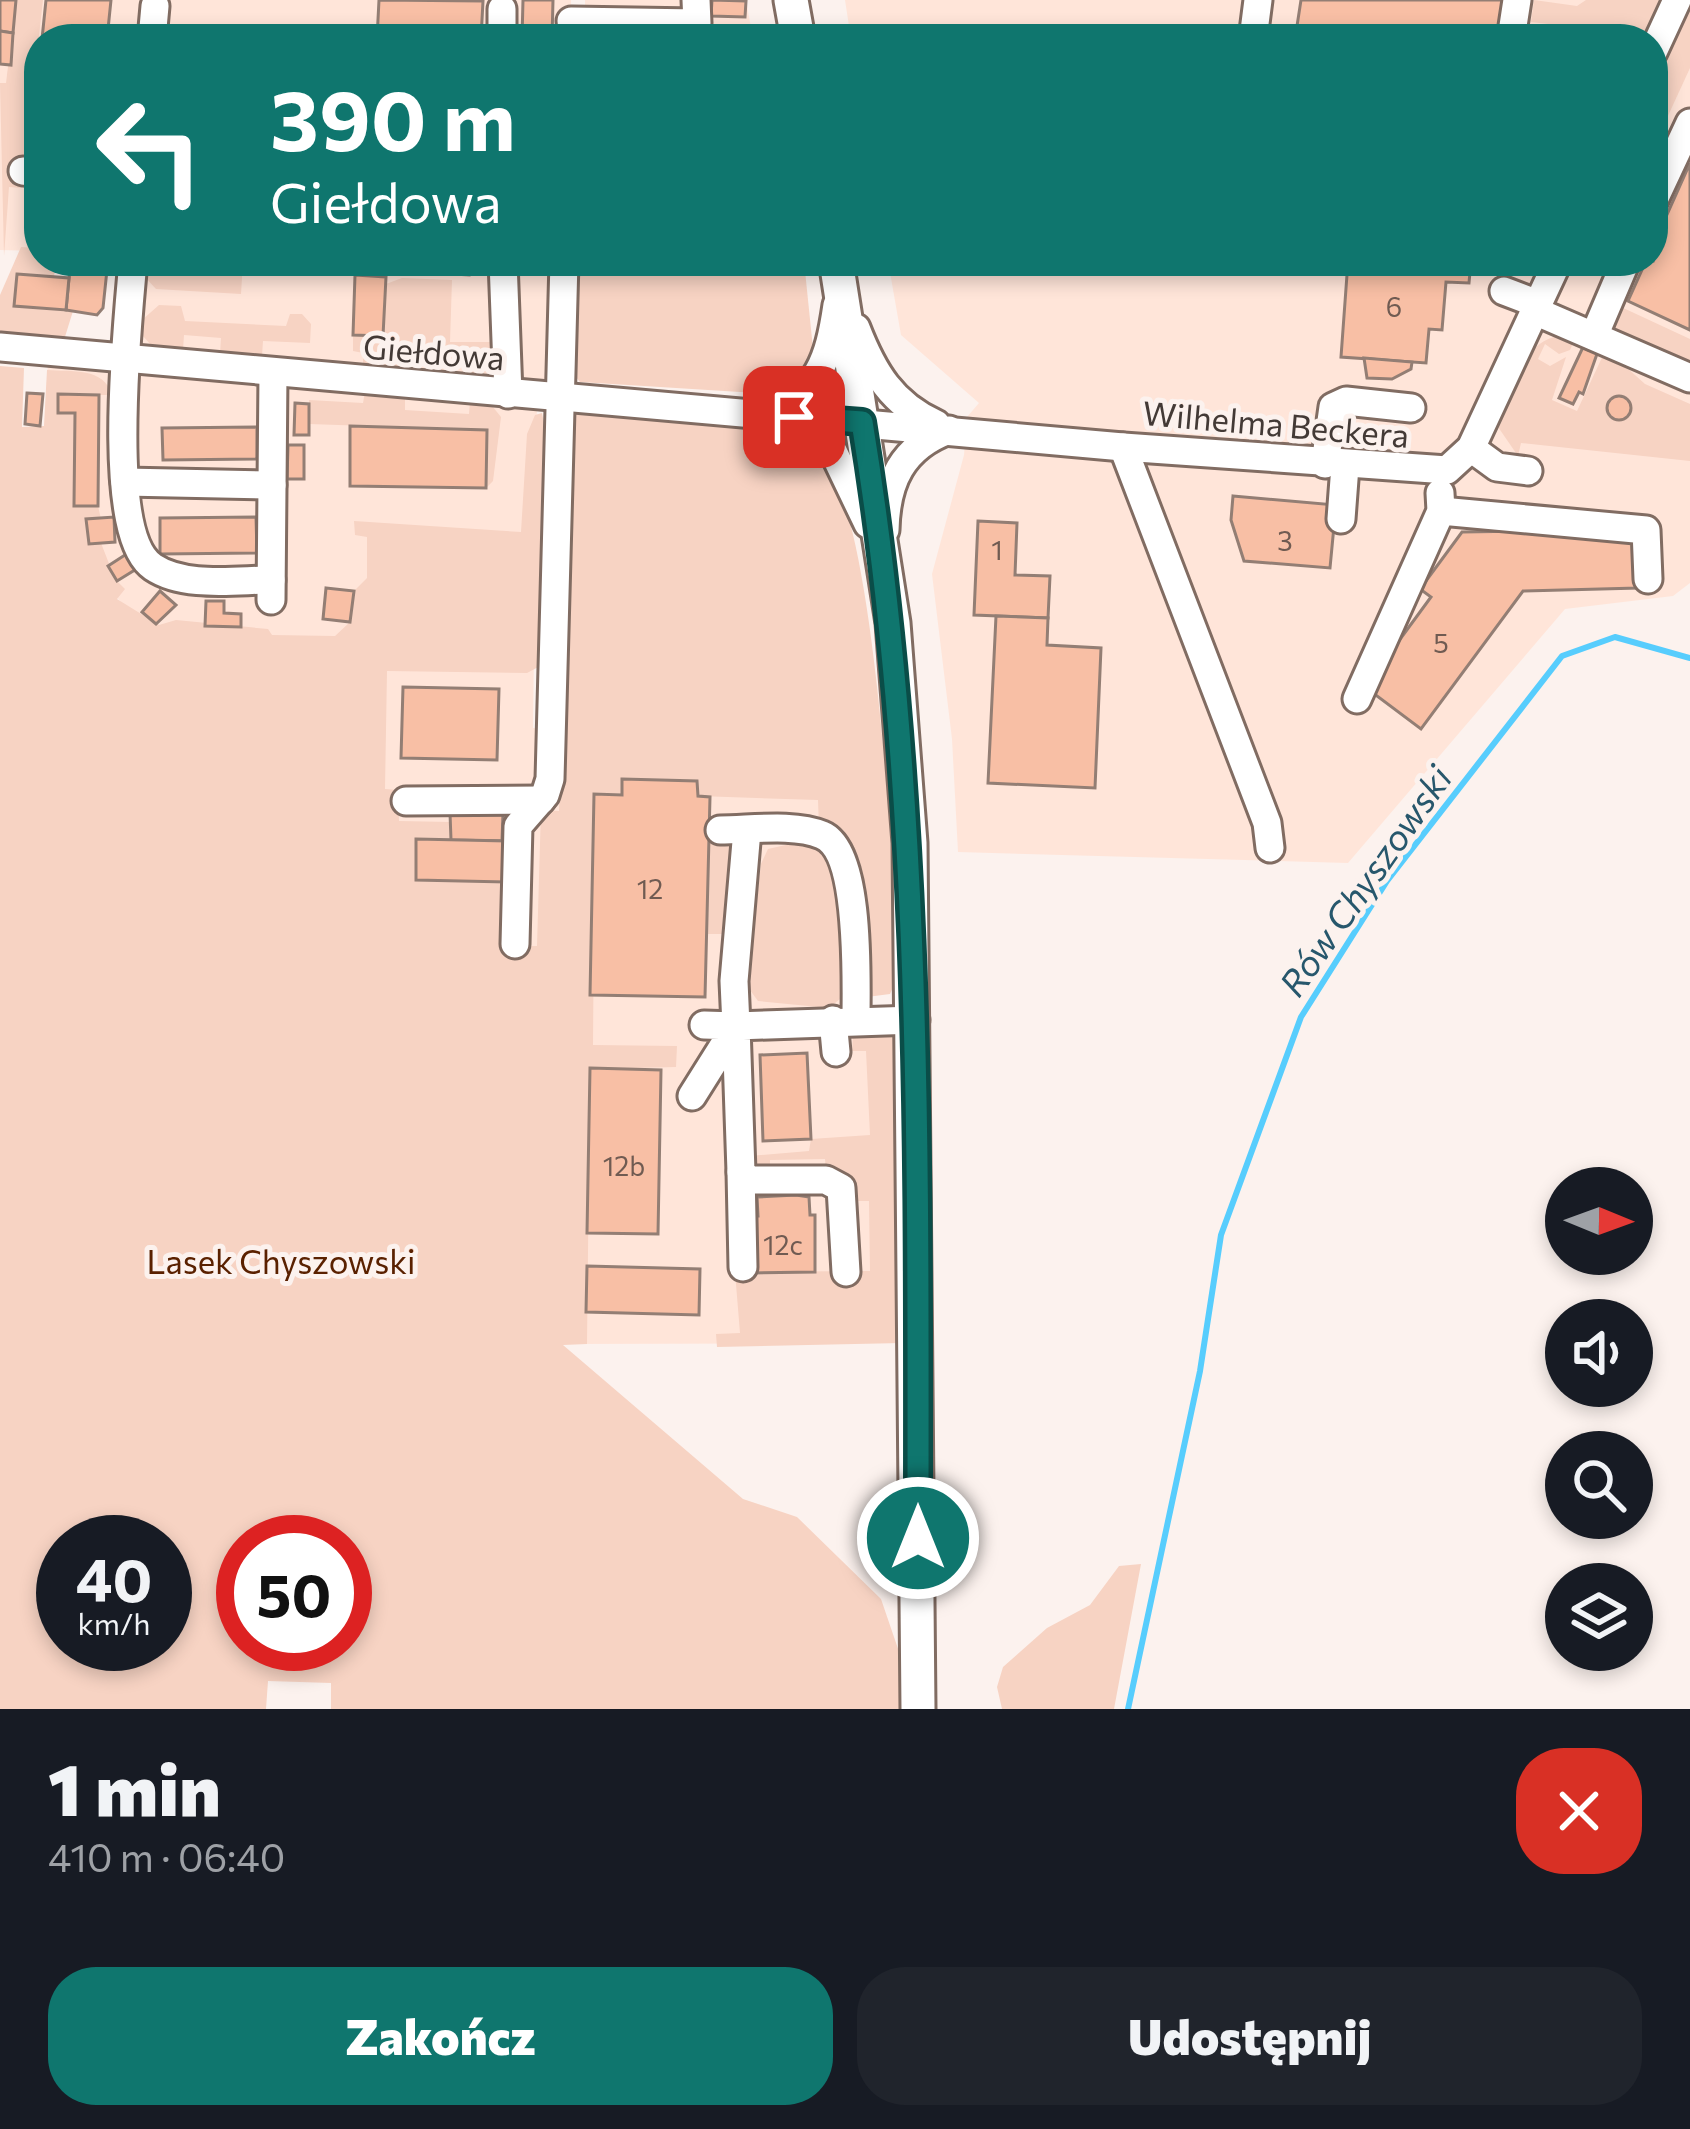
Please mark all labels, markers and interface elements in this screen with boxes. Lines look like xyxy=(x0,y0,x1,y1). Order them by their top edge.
text: 390 m xyxy=(270,66,516,168)
icon: left xyxy=(72,72,228,228)
text: Giełdowa xyxy=(270,168,502,234)
house number: 6 xyxy=(1386,290,1402,323)
street label: Giełdowa xyxy=(362,324,506,378)
pin xyxy=(743,366,845,468)
icon: arrive xyxy=(761,384,827,450)
street label: Wilhelma Beckera xyxy=(1141,391,1411,455)
house number: 3 xyxy=(1277,524,1293,557)
house number: 1 xyxy=(991,533,1003,566)
house number: 5 xyxy=(1433,626,1449,659)
water label: Rów Chyszowski xyxy=(1268,755,1461,1003)
house number: 12 xyxy=(637,872,663,905)
house number: 12b xyxy=(603,1149,645,1182)
north arrow xyxy=(1545,1167,1653,1275)
map controls xyxy=(1545,1167,1653,1671)
house number: 12c xyxy=(763,1228,803,1261)
park label: Lasek Chyszowski xyxy=(146,1240,416,1281)
button: sound xyxy=(1545,1299,1653,1407)
button: search xyxy=(1545,1431,1653,1539)
position arrow xyxy=(855,1475,981,1601)
speed limit sign: 50 xyxy=(216,1515,372,1671)
text: 40 xyxy=(76,1541,152,1614)
button: layers xyxy=(1545,1563,1653,1671)
text: km/h xyxy=(78,1604,150,1641)
text: 1 min xyxy=(48,1743,221,1831)
button: close xyxy=(1516,1748,1642,1874)
text: 410 m · 06:40 xyxy=(48,1832,285,1880)
button: Zakończ xyxy=(48,1967,833,2105)
button: Udostępnij xyxy=(857,1967,1642,2105)

